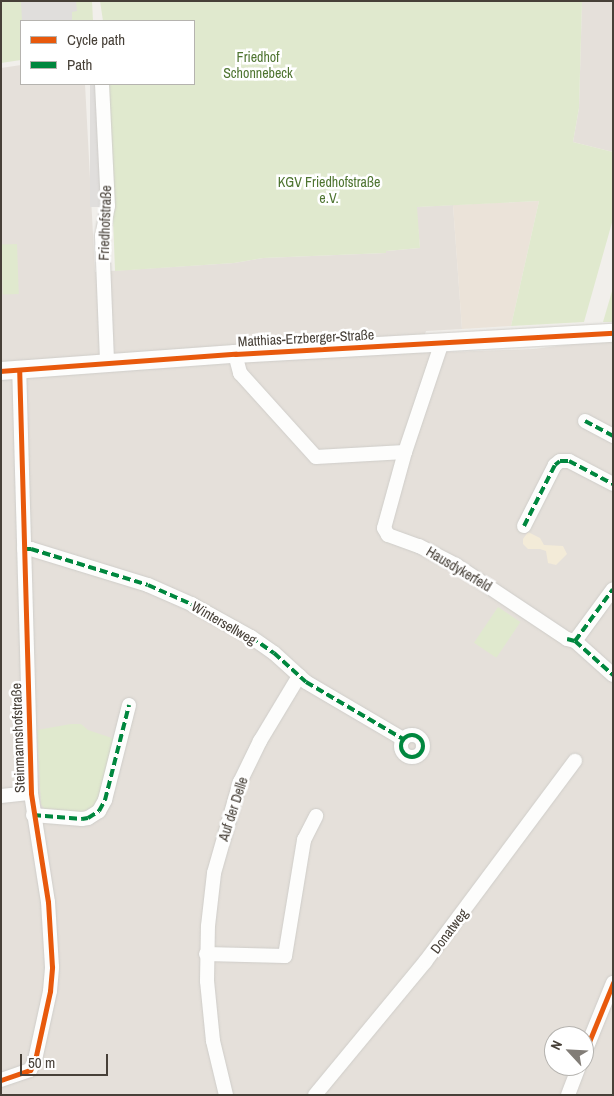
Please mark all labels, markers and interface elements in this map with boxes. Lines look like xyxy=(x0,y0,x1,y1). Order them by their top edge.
legend xyxy=(20,20,195,85)
text: Cycle path xyxy=(67,29,125,50)
park label: Friedhof Schonnebeck xyxy=(223,49,293,82)
text: Path xyxy=(67,54,92,75)
park label: KGV Friedhofstraße e.V. xyxy=(278,174,380,206)
street label: Friedhofstraße xyxy=(95,185,115,261)
street label: Matthias-Erzberger-Straße xyxy=(237,326,375,350)
street label: Hausdykerfeld xyxy=(423,543,495,595)
street label: Wintersellweg xyxy=(189,598,259,648)
street label: Steinmannshofstraße xyxy=(8,683,28,793)
street label: Auf der Delle xyxy=(215,775,251,843)
street label: Donatweg xyxy=(427,905,471,957)
north arrow xyxy=(544,1026,594,1076)
text: N xyxy=(546,1038,566,1053)
scale bar xyxy=(22,1044,110,1076)
text: 50 m xyxy=(28,1052,55,1073)

